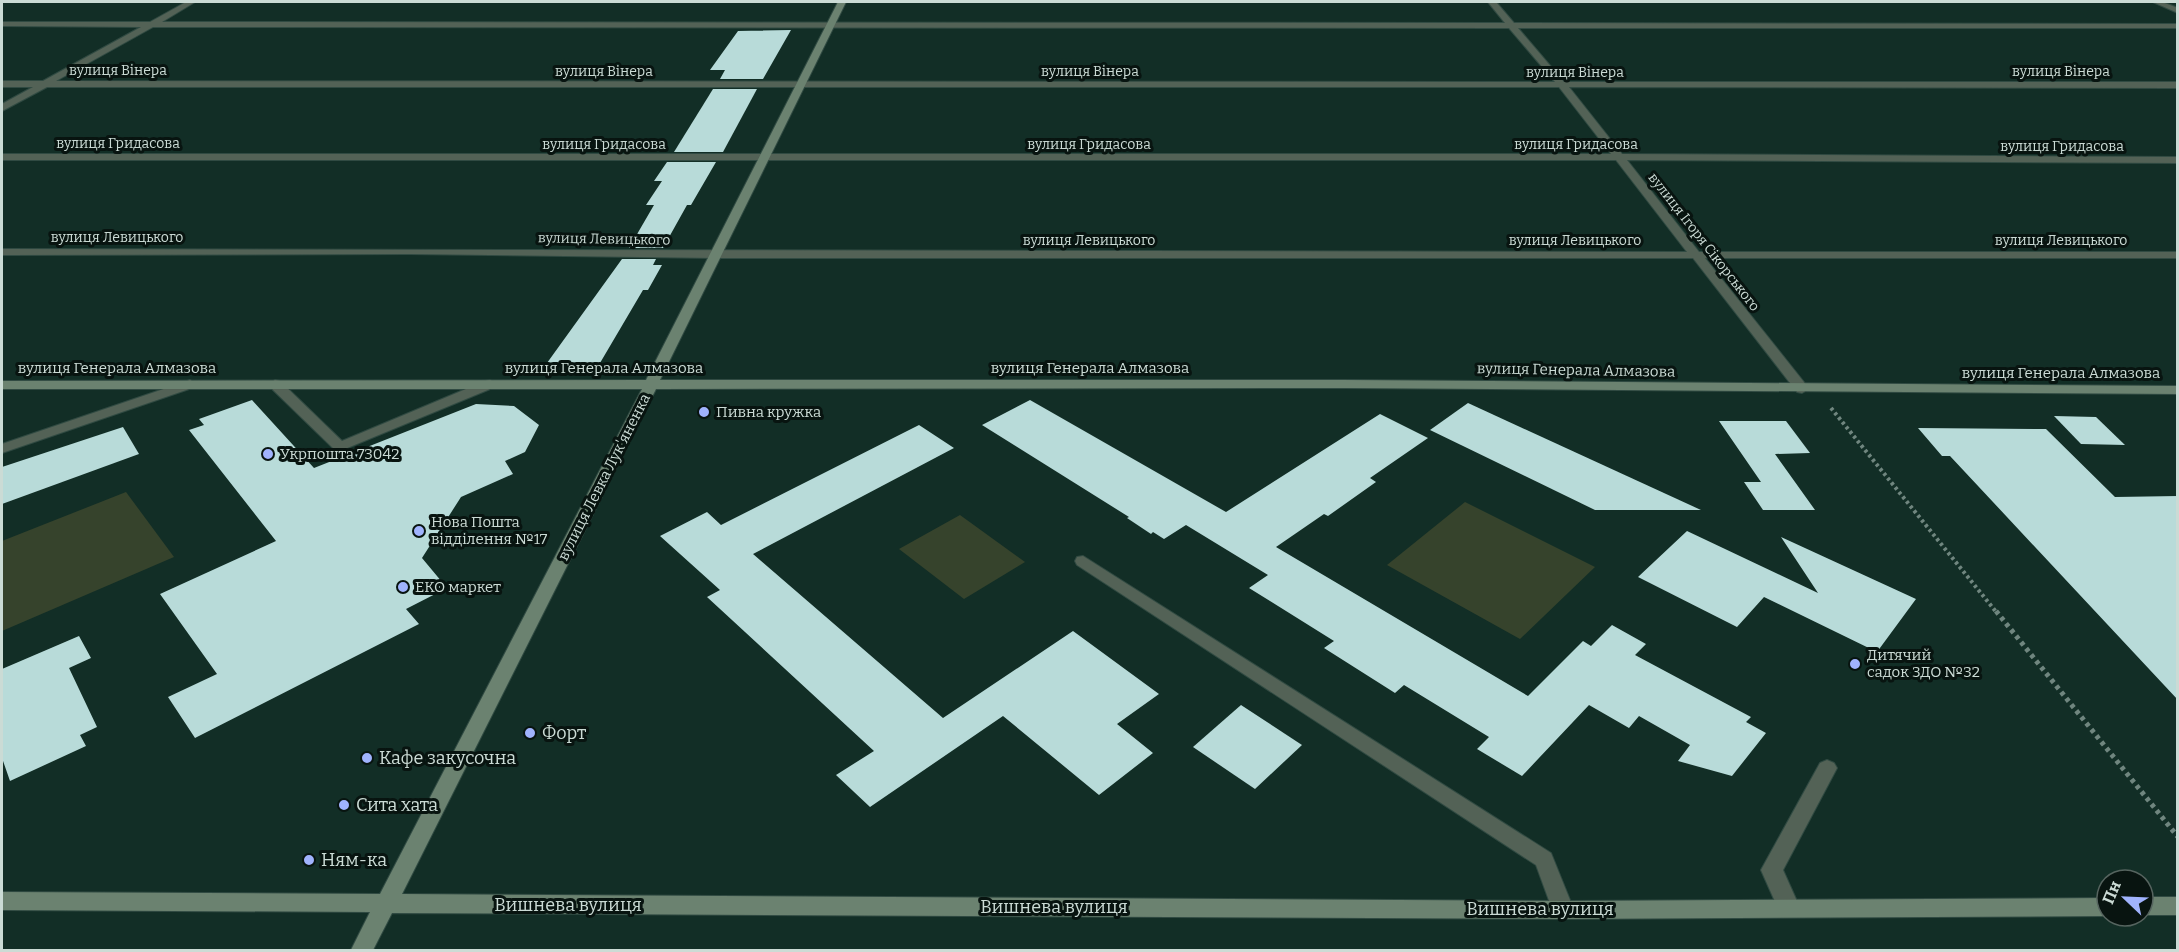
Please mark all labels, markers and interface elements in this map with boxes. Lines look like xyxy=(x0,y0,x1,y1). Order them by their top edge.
street label: вулиця Вінера xyxy=(69,62,167,79)
street label: вулиця Вінера xyxy=(555,63,653,80)
street label: вулиця Вінера xyxy=(1041,63,1139,80)
street label: вулиця Вінера xyxy=(2012,63,2110,80)
street label: вулиця Вінера xyxy=(1526,64,1624,81)
street label: вулиця Гридасова xyxy=(56,135,180,152)
street label: вулиця Гридасова xyxy=(542,136,666,153)
street label: вулиця Гридасова xyxy=(1027,136,1151,153)
street label: вулиця Гридасова xyxy=(1514,136,1638,153)
street label: вулиця Гридасова xyxy=(2000,138,2124,155)
street label: вулиця Ігоря Сікорського xyxy=(1645,169,1763,315)
street label: вулиця Левицького xyxy=(51,229,183,246)
street label: вулиця Левицького xyxy=(538,229,670,249)
street label: вулиця Левицького xyxy=(1023,232,1155,249)
street label: вулиця Левицького xyxy=(1509,232,1641,249)
street label: вулиця Левицького xyxy=(1995,232,2127,249)
street label: вулиця Генерала Алмазова xyxy=(18,359,216,377)
street label: вулиця Генерала Алмазова xyxy=(505,359,703,377)
street label: вулиця Генерала Алмазова xyxy=(991,359,1189,377)
street label: вулиця Генерала Алмазова xyxy=(1477,359,1675,381)
street label: вулиця Генерала Алмазова xyxy=(1962,364,2160,382)
street label: вулиця Левка Лук'яненка xyxy=(554,390,654,564)
place label: Пивна кружка xyxy=(716,403,821,421)
marker: Пивна кружка xyxy=(697,405,711,419)
place label: Укрпошта 73042 xyxy=(280,445,399,463)
marker: Укрпошта 73042 xyxy=(261,447,275,461)
place label: Нова Пошта відділення №17 xyxy=(431,513,548,548)
marker: Нова Пошта відділення №17 xyxy=(412,524,426,538)
place label: ЕКО маркет xyxy=(415,578,501,596)
marker: ЕКО маркет xyxy=(396,580,410,594)
place label: Дитячий садок ЗДО №32 xyxy=(1867,646,1980,681)
marker: Дитячий садок ЗДО №32 xyxy=(1848,657,1862,671)
place label: Форт xyxy=(542,722,586,744)
marker: Форт xyxy=(523,726,537,740)
place label: Кафе закусочна xyxy=(379,747,516,769)
marker: Кафе закусочна xyxy=(360,751,374,765)
place label: Сита хата xyxy=(356,794,438,816)
marker: Сита хата xyxy=(337,798,351,812)
place label: Ням-ка xyxy=(321,849,387,871)
marker: Ням-ка xyxy=(302,853,316,867)
north arrow xyxy=(2095,868,2155,928)
text: Пн xyxy=(2098,878,2125,907)
street label: Вишнева вулиця xyxy=(494,894,642,916)
street label: Вишнева вулиця xyxy=(980,896,1128,918)
street label: Вишнева вулиця xyxy=(1466,898,1614,920)

